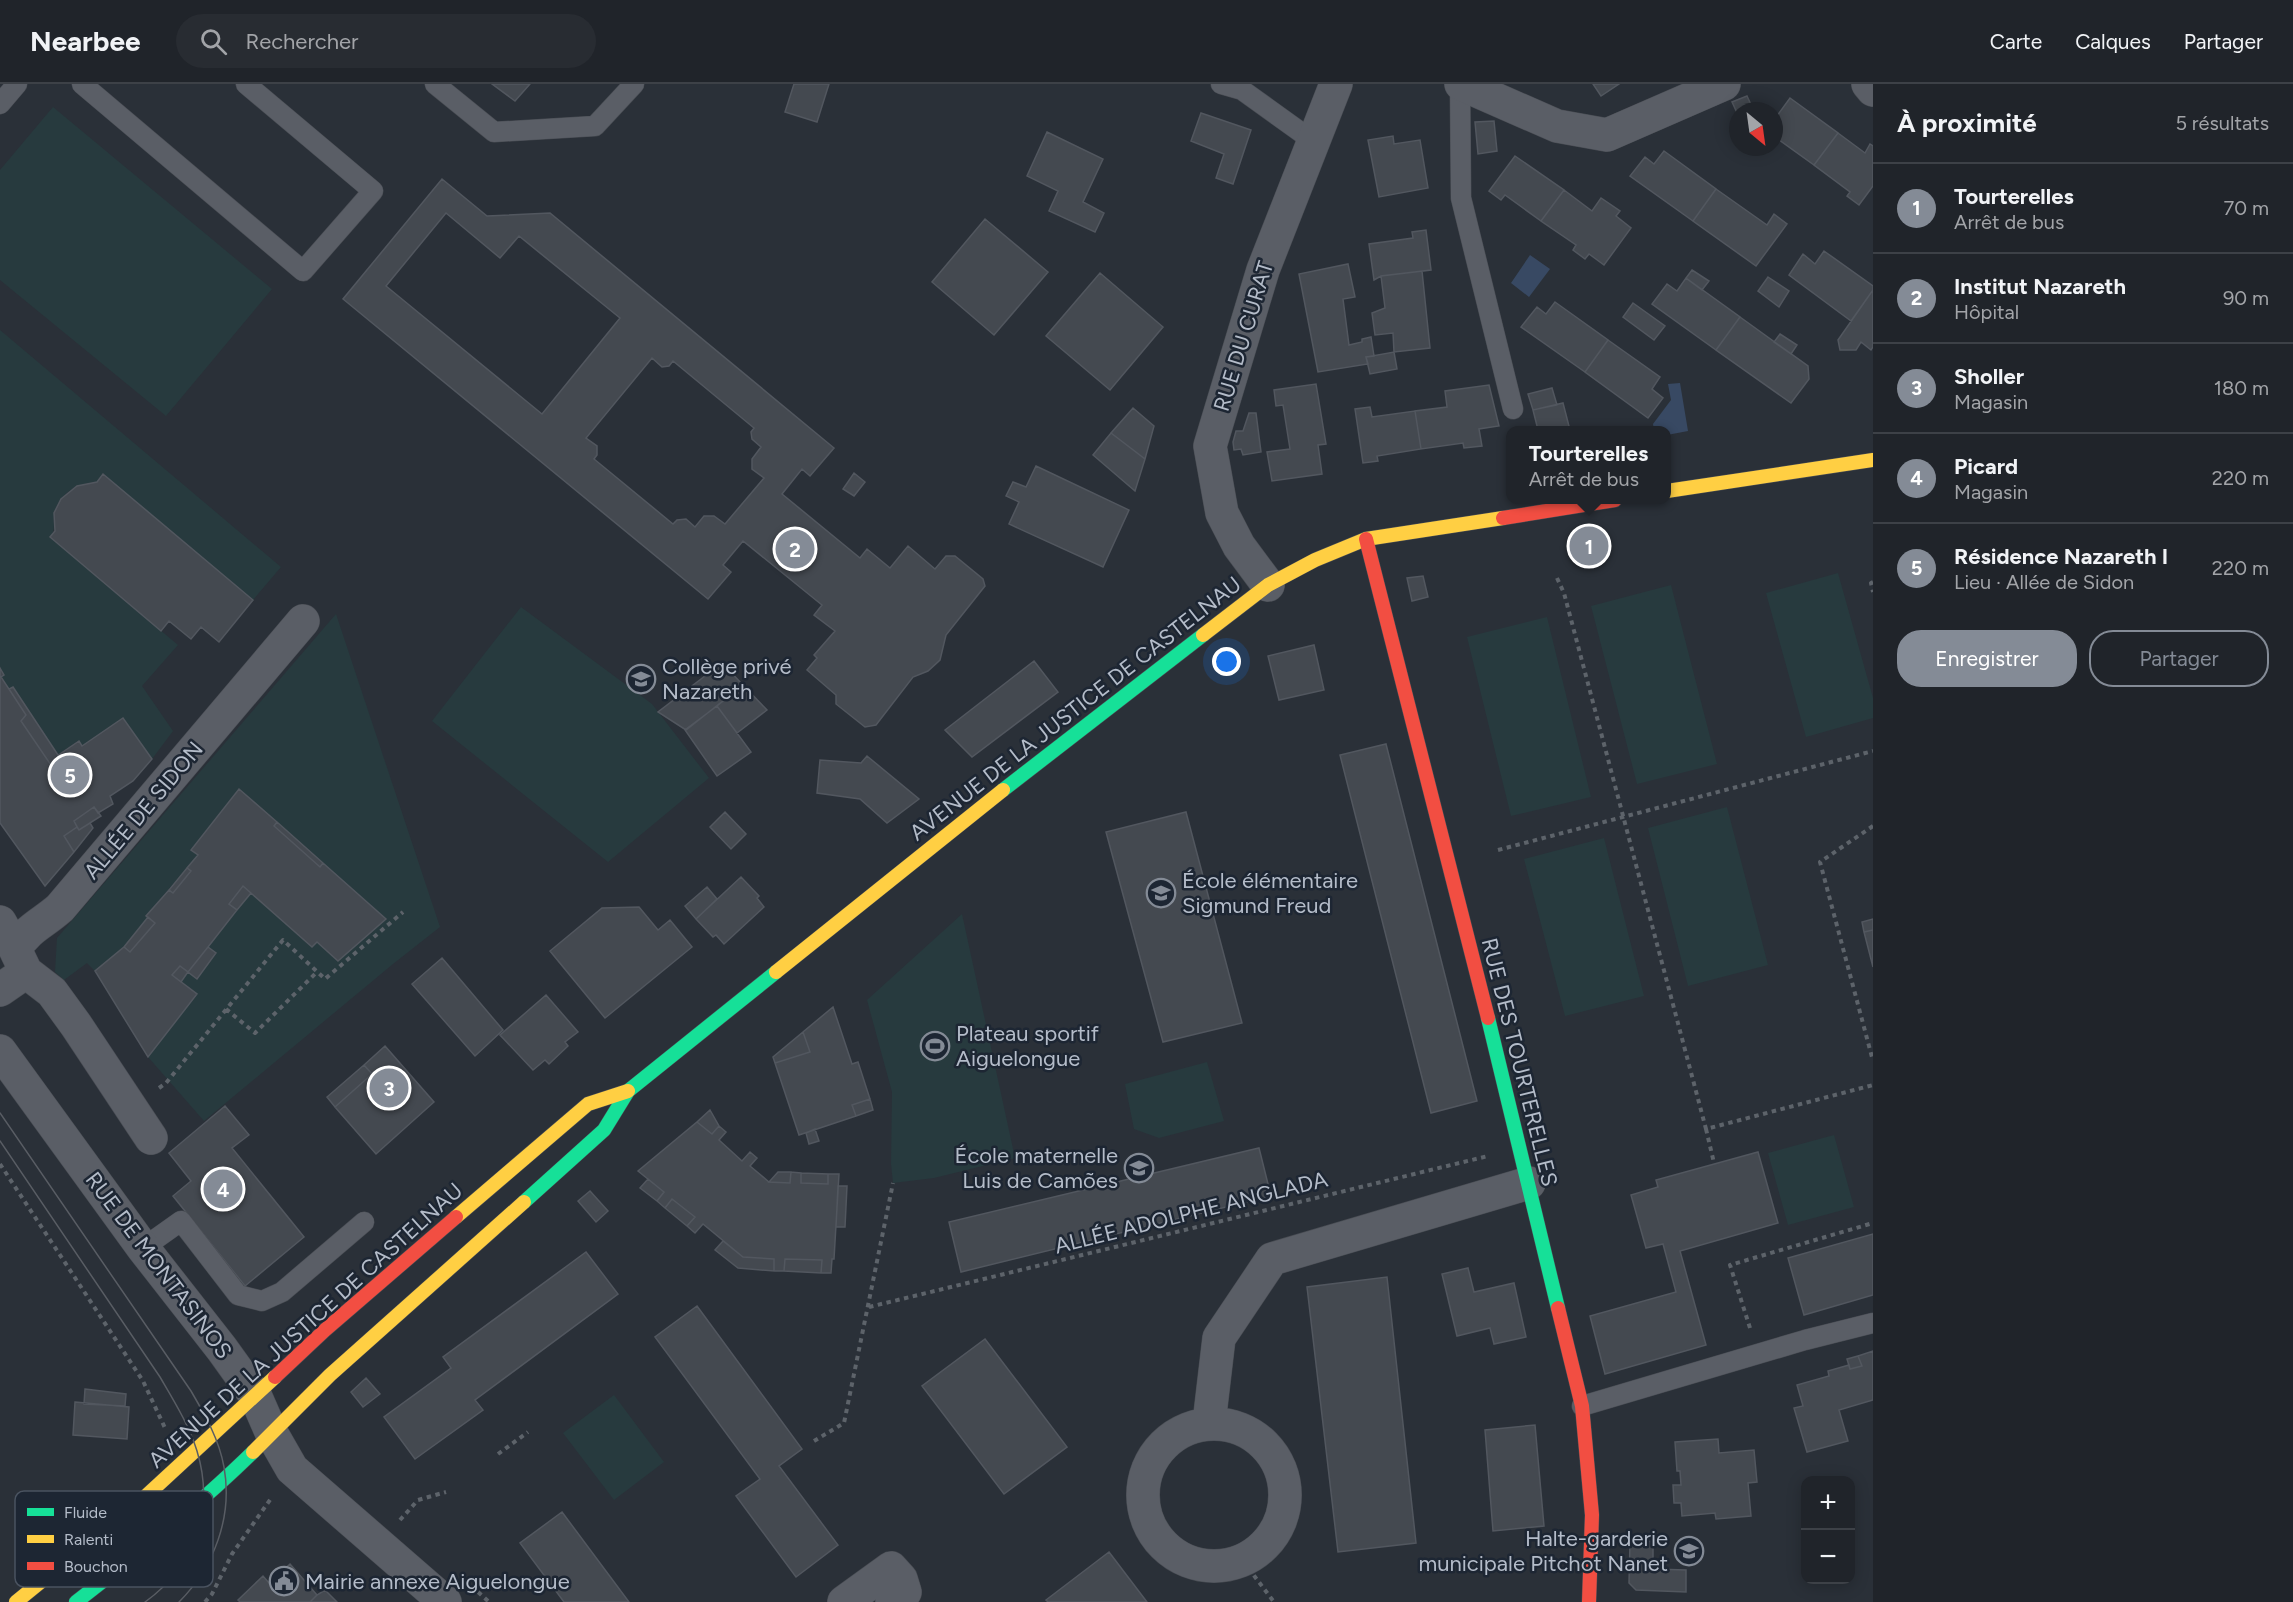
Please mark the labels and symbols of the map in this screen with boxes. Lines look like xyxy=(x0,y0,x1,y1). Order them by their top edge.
north arrow xyxy=(1729,102,1783,156)
street label: RUE DU CURAT xyxy=(1208,258,1279,415)
pin: 1 xyxy=(1570,524,1608,568)
pin: 2 xyxy=(776,526,814,572)
street label: AVENUE DE LA JUSTICE DE CASTELNAU xyxy=(904,571,1246,846)
your location xyxy=(1212,647,1241,676)
place label: Collège privé Nazareth xyxy=(662,653,791,705)
school or university icon: Collège privé Nazareth xyxy=(625,663,657,695)
street label: ALLÉE DE SIDON xyxy=(78,736,209,885)
pin: 5 xyxy=(50,752,90,798)
place label: École élémentaire Sigmund Freud xyxy=(1182,867,1358,919)
school or university icon: École élémentaire Sigmund Freud xyxy=(1145,877,1177,909)
street label: RUE DES TOURTERELLES xyxy=(1476,935,1563,1189)
place label: Plateau sportif Aiguelongue xyxy=(956,1020,1100,1072)
sports icon: Plateau sportif Aiguelongue xyxy=(919,1030,951,1062)
pin: 3 xyxy=(370,1066,408,1110)
place label: École maternelle Luis de Camões xyxy=(954,1142,1118,1194)
school or university icon: École maternelle Luis de Camões xyxy=(1123,1152,1155,1184)
street label: ALLÉE ADOLPHE ANGLADA xyxy=(1052,1165,1331,1260)
pin: 4 xyxy=(204,1166,242,1212)
street label: RUE DE MONTASINOS xyxy=(80,1167,238,1364)
street label: AVENUE DE LA JUSTICE DE CASTELNAU xyxy=(143,1177,468,1474)
legend xyxy=(15,1491,213,1587)
text: Fluide xyxy=(64,1503,107,1522)
place label: Halte-garderie municipale Pitchot Nanet xyxy=(1418,1525,1668,1577)
text: Ralenti xyxy=(64,1530,113,1549)
school or university icon: Halte-garderie municipale Pitchot Nanet xyxy=(1673,1535,1705,1567)
text: Bouchon xyxy=(64,1557,128,1576)
public building icon: Mairie annexe Aiguelongue xyxy=(268,1565,300,1597)
place label: Mairie annexe Aiguelongue xyxy=(305,1568,570,1595)

